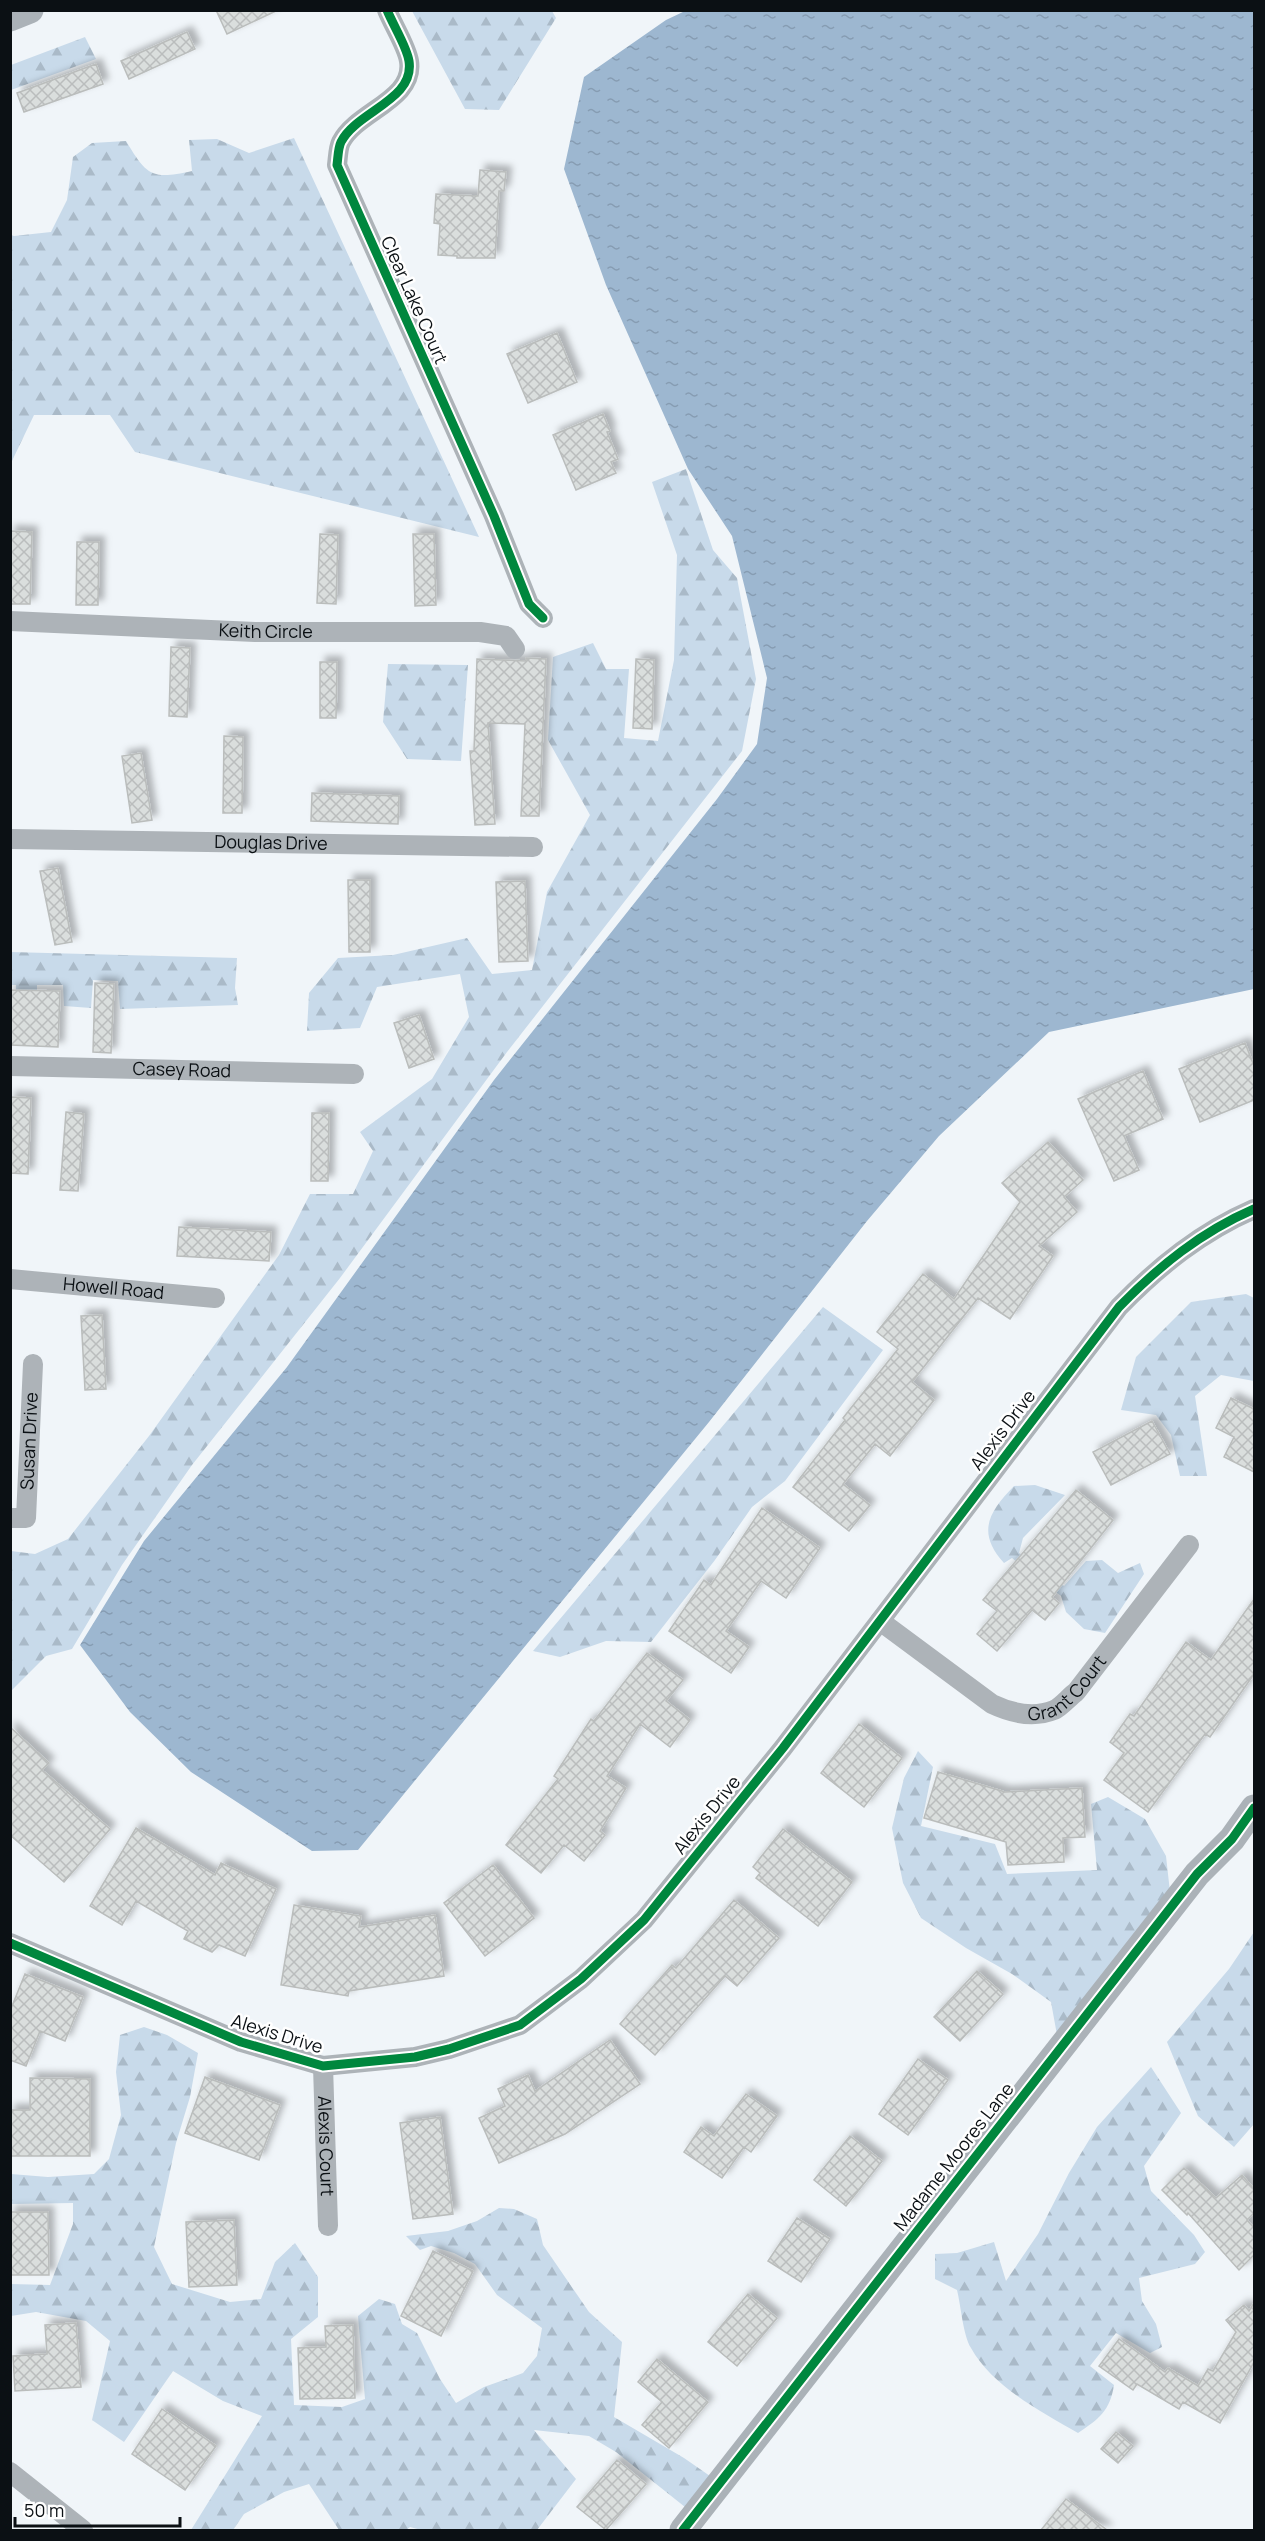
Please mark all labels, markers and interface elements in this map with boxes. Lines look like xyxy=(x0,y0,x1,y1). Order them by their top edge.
street label: Clear Lake Court xyxy=(376,232,454,367)
street label: Keith Circle xyxy=(218,617,313,643)
street label: Douglas Drive xyxy=(214,829,328,855)
street label: Casey Road xyxy=(132,1056,231,1082)
street label: Howell Road xyxy=(62,1271,165,1304)
street label: Alexis Drive xyxy=(964,1384,1040,1474)
street label: Susan Drive xyxy=(14,1392,43,1490)
street label: Grant Court xyxy=(1028,1650,1111,1725)
street label: Alexis Drive xyxy=(667,1770,745,1859)
street label: Alexis Drive xyxy=(229,2008,326,2058)
street label: Madame Moores Lane xyxy=(888,2077,1019,2235)
street label: Alexis Court xyxy=(313,2095,340,2197)
scale bar xyxy=(15,2490,180,2528)
text: 50 m xyxy=(24,2498,64,2522)

